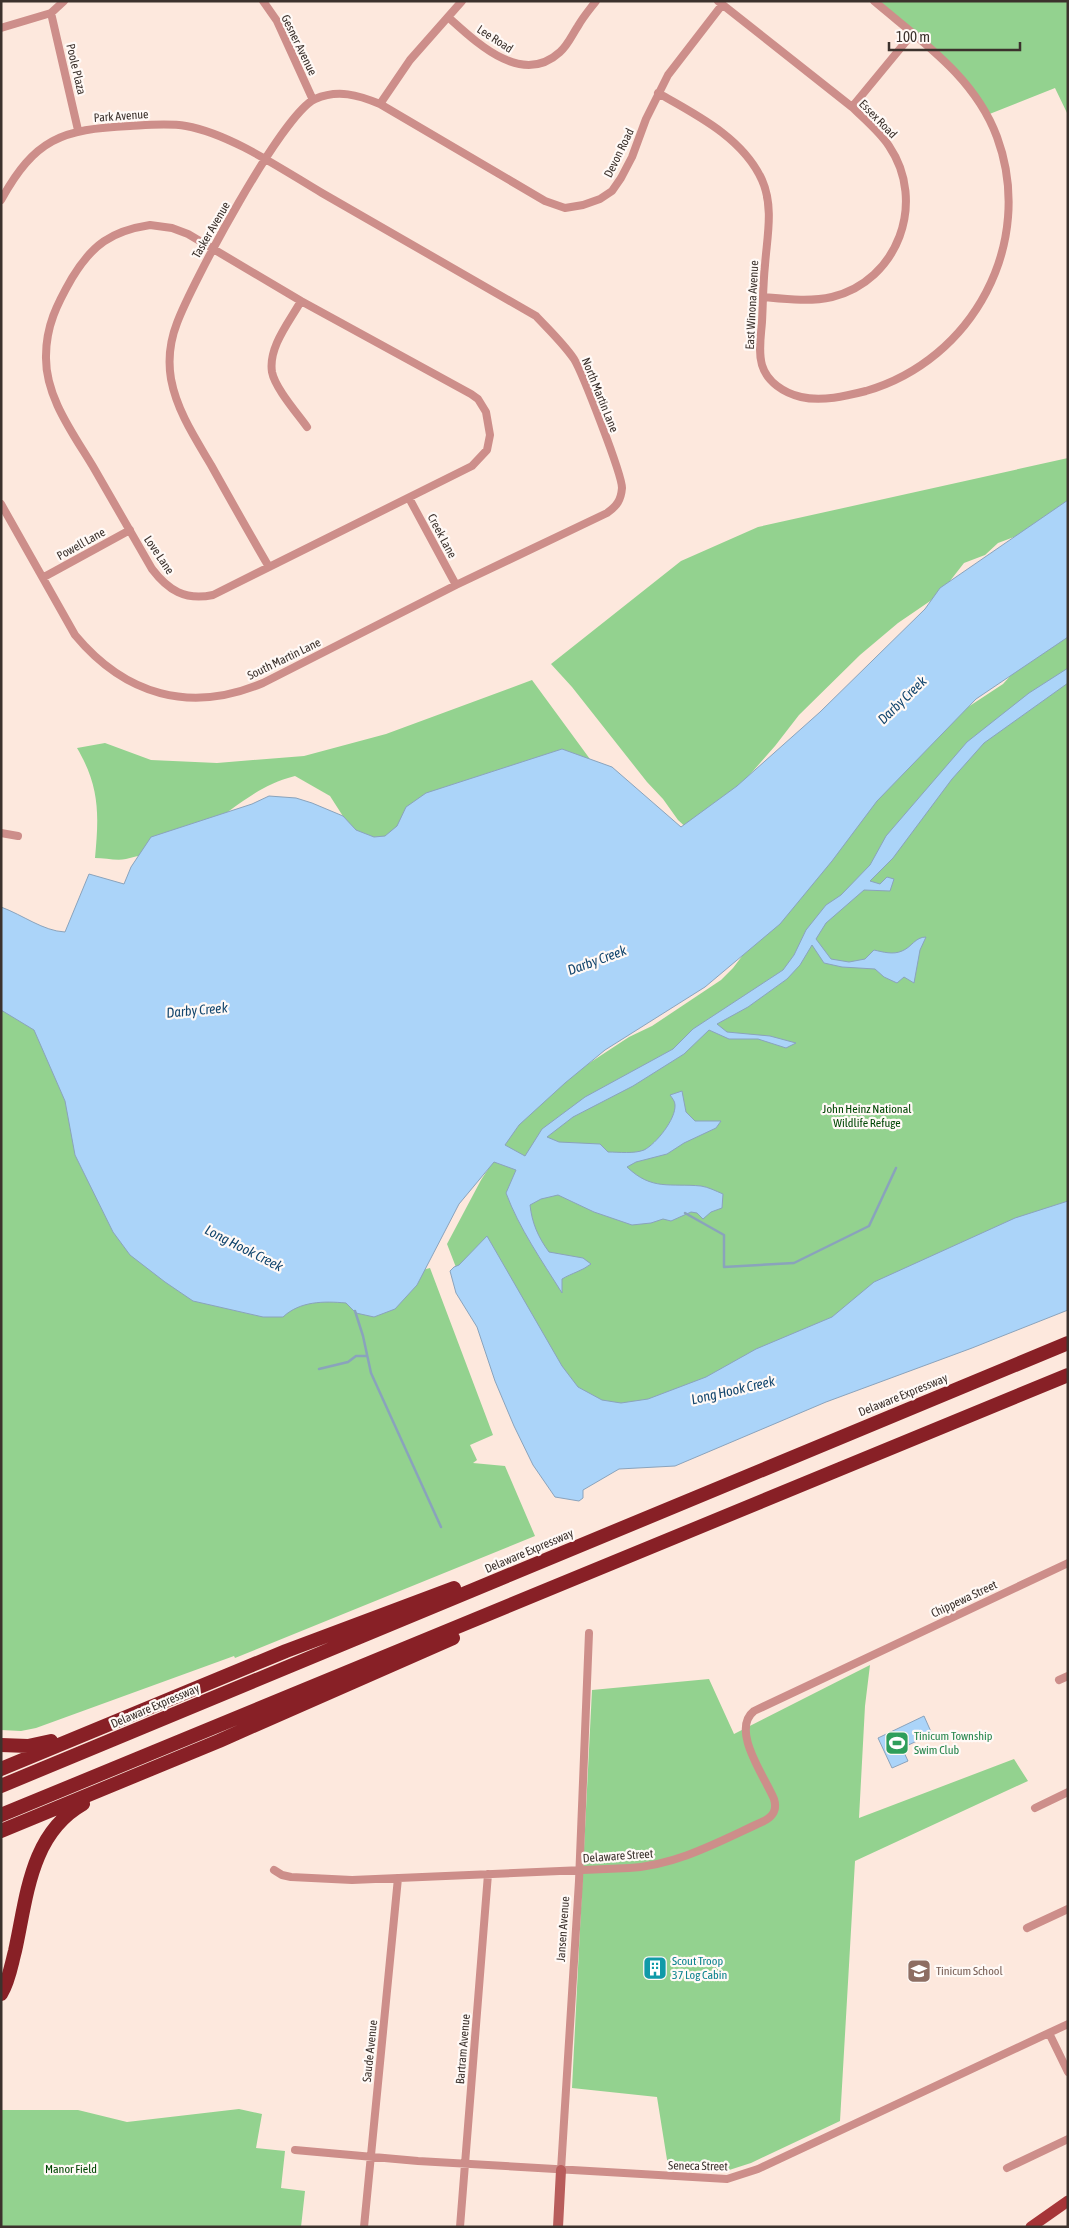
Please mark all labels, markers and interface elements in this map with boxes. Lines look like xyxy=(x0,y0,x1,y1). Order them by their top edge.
street label: Gesner Avenue xyxy=(278,12,320,78)
scale bar xyxy=(889,20,1020,52)
street label: Lee Road xyxy=(474,22,516,56)
text: 100 m xyxy=(896,28,930,45)
street label: Poole Plaza xyxy=(63,42,89,96)
street label: Essex Road xyxy=(856,97,900,141)
street label: Park Avenue xyxy=(93,107,149,125)
street label: Devon Road xyxy=(601,126,637,180)
street label: Tasker Avenue xyxy=(189,199,233,261)
street label: East Winona Avenue xyxy=(743,260,761,350)
street label: North Martin Lane xyxy=(579,356,621,434)
street label: Creek Lane xyxy=(425,511,459,561)
street label: Powell Lane xyxy=(54,525,108,563)
street label: Love Lane xyxy=(141,533,177,577)
street label: South Martin Lane xyxy=(245,635,323,683)
water label: Darby Creek xyxy=(874,672,930,727)
water label: Darby Creek xyxy=(565,942,629,978)
water label: Darby Creek xyxy=(166,999,229,1021)
park label: John Heinz National Wildlife Refuge xyxy=(823,1102,912,1130)
water label: Long Hook Creek xyxy=(202,1222,286,1275)
street label: Delaware Expressway xyxy=(856,1371,950,1419)
water label: Long Hook Creek xyxy=(690,1372,777,1407)
street label: Delaware Expressway xyxy=(483,1526,575,1576)
street label: Chippewa Street xyxy=(929,1577,1000,1620)
street label: Delaware Expressway xyxy=(109,1681,201,1731)
place label: Tinicum Township Swim Club xyxy=(914,1729,993,1757)
sports icon: Tinicum Township Swim Club xyxy=(884,1730,910,1756)
street label: Delaware Street xyxy=(582,1847,654,1865)
street label: Jansen Avenue xyxy=(554,1896,572,1962)
place label: Scout Troop 37 Log Cabin xyxy=(672,1954,727,1982)
building icon: Scout Troop 37 Log Cabin xyxy=(642,1955,668,1981)
school or university icon: Tinicum School xyxy=(906,1958,932,1984)
place label: Tinicum School xyxy=(936,1964,1003,1978)
street label: Bartram Avenue xyxy=(453,2013,473,2085)
street label: Saude Avenue xyxy=(360,2019,380,2083)
street label: Seneca Street xyxy=(668,2158,728,2174)
park label: Manor Field xyxy=(45,2162,97,2176)

